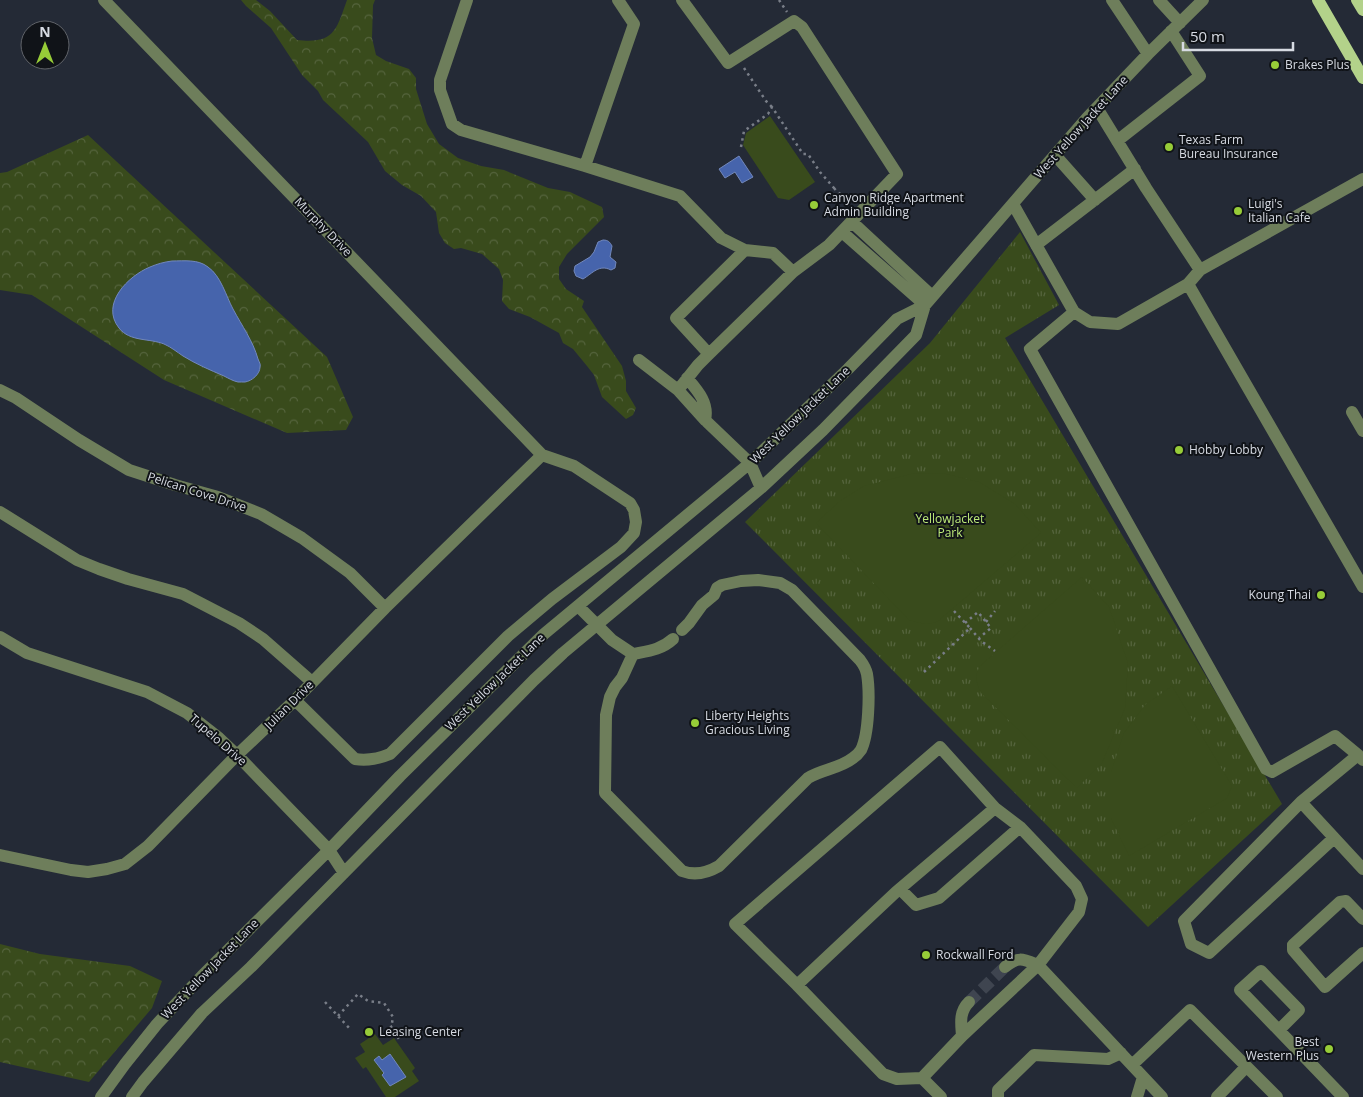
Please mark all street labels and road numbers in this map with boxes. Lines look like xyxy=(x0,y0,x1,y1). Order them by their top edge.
street label: West Yellow Jacket Lane xyxy=(1030,71,1132,182)
street label: Murphy Drive xyxy=(291,193,356,260)
street label: West Yellow Jacket Lane xyxy=(746,362,854,467)
street label: Pelican Cove Drive xyxy=(146,468,249,516)
street label: West Yellow Jacket Lane xyxy=(441,629,549,734)
street label: Julian Drive xyxy=(260,676,317,734)
street label: Tupelo Drive xyxy=(186,710,251,769)
street label: West Yellow Jacket Lane xyxy=(157,915,262,1022)

